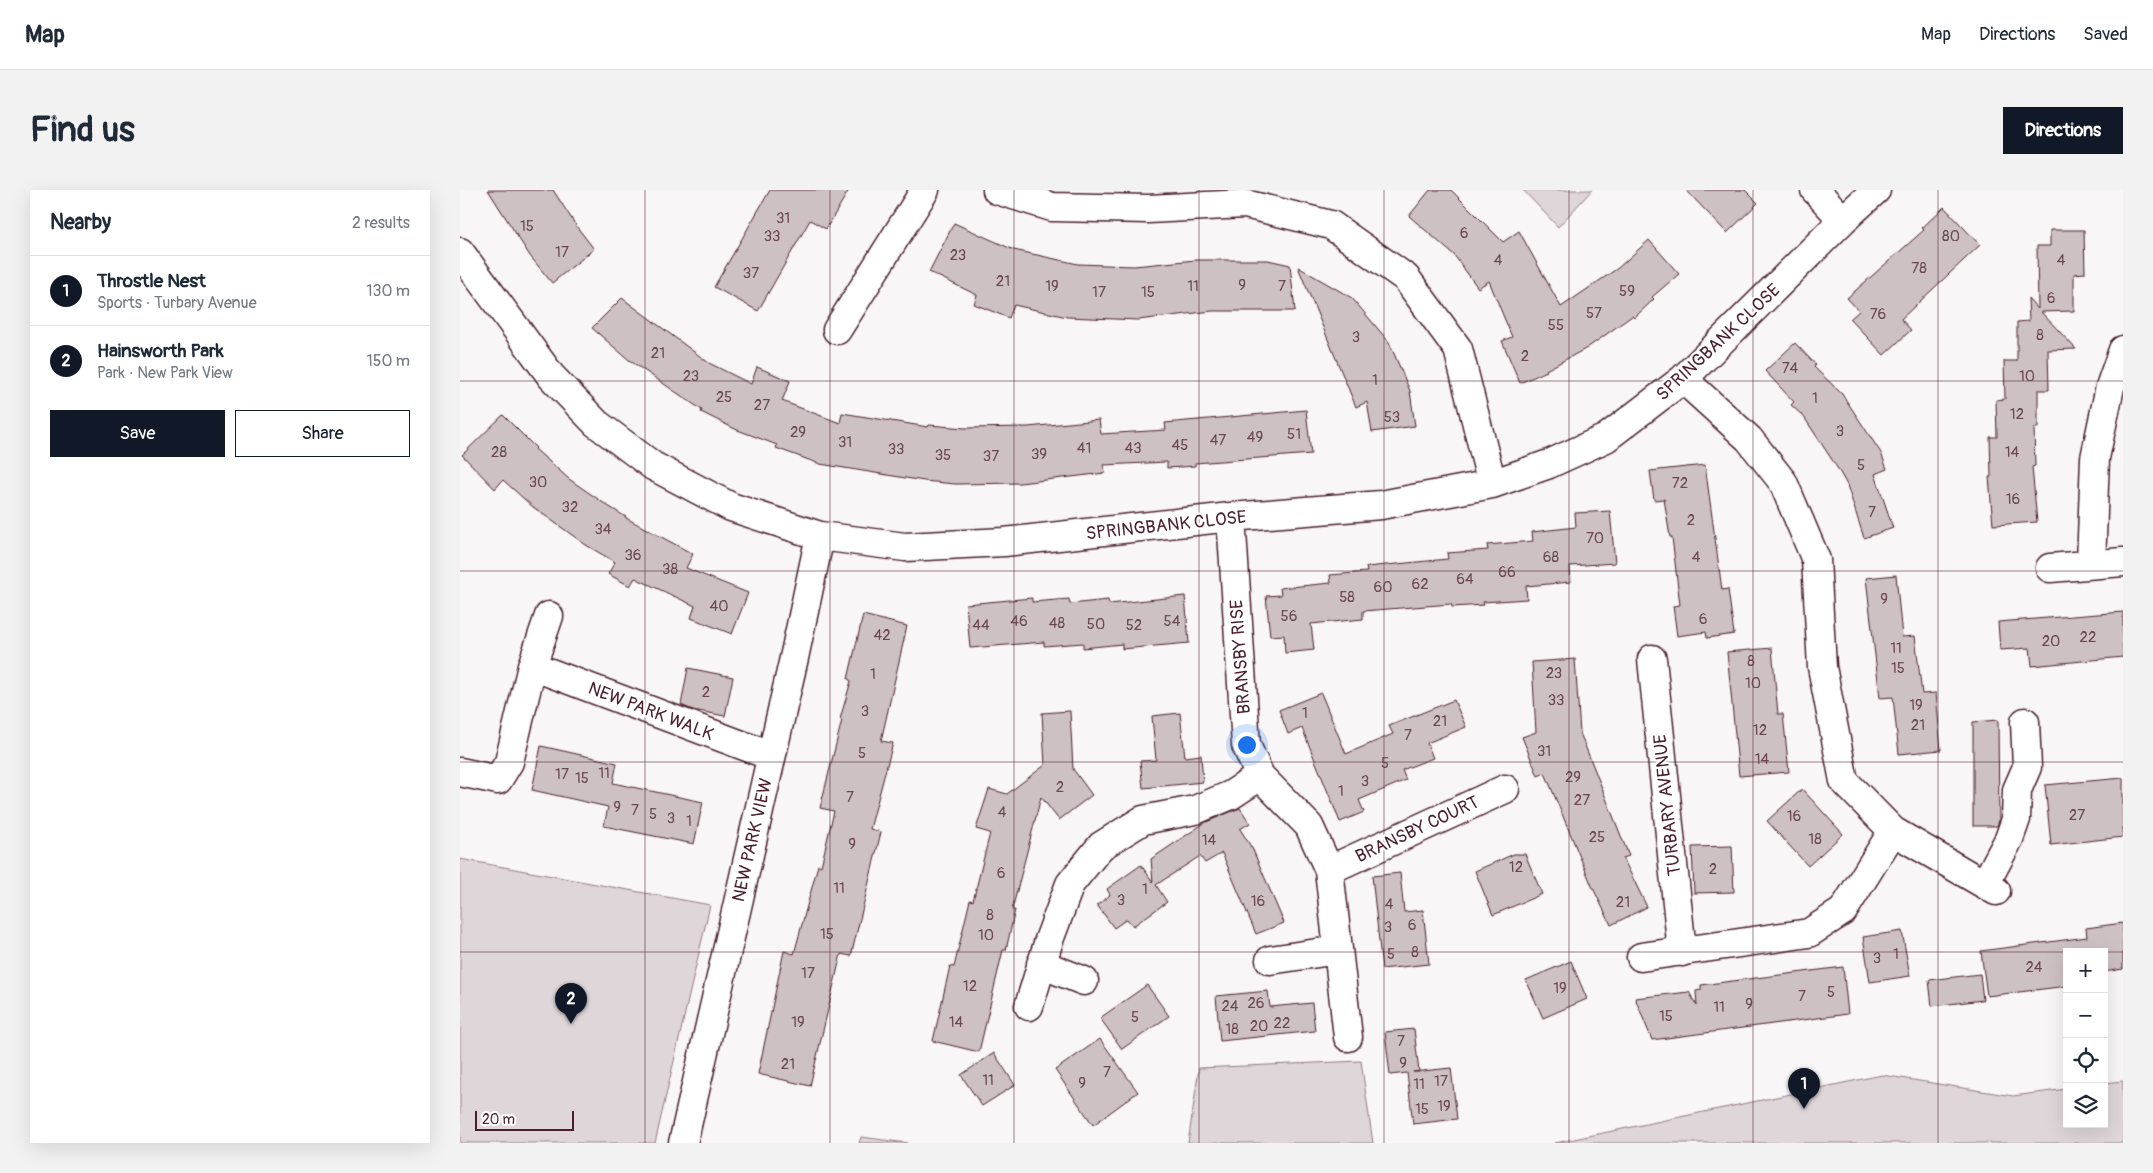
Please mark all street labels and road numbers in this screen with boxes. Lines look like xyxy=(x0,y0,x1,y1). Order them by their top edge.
street label: SPRINGBANK CLOSE xyxy=(1651,279,1785,406)
street label: SPRINGBANK CLOSE xyxy=(1085,506,1247,545)
street label: BRANSBY RISE xyxy=(1225,599,1256,715)
street label: NEW PARK WALK xyxy=(585,677,717,746)
street label: TURBARY AVENUE xyxy=(1649,733,1686,877)
street label: NEW PARK VIEW xyxy=(727,776,778,904)
street label: BRANSBY COURT xyxy=(1352,791,1483,868)

